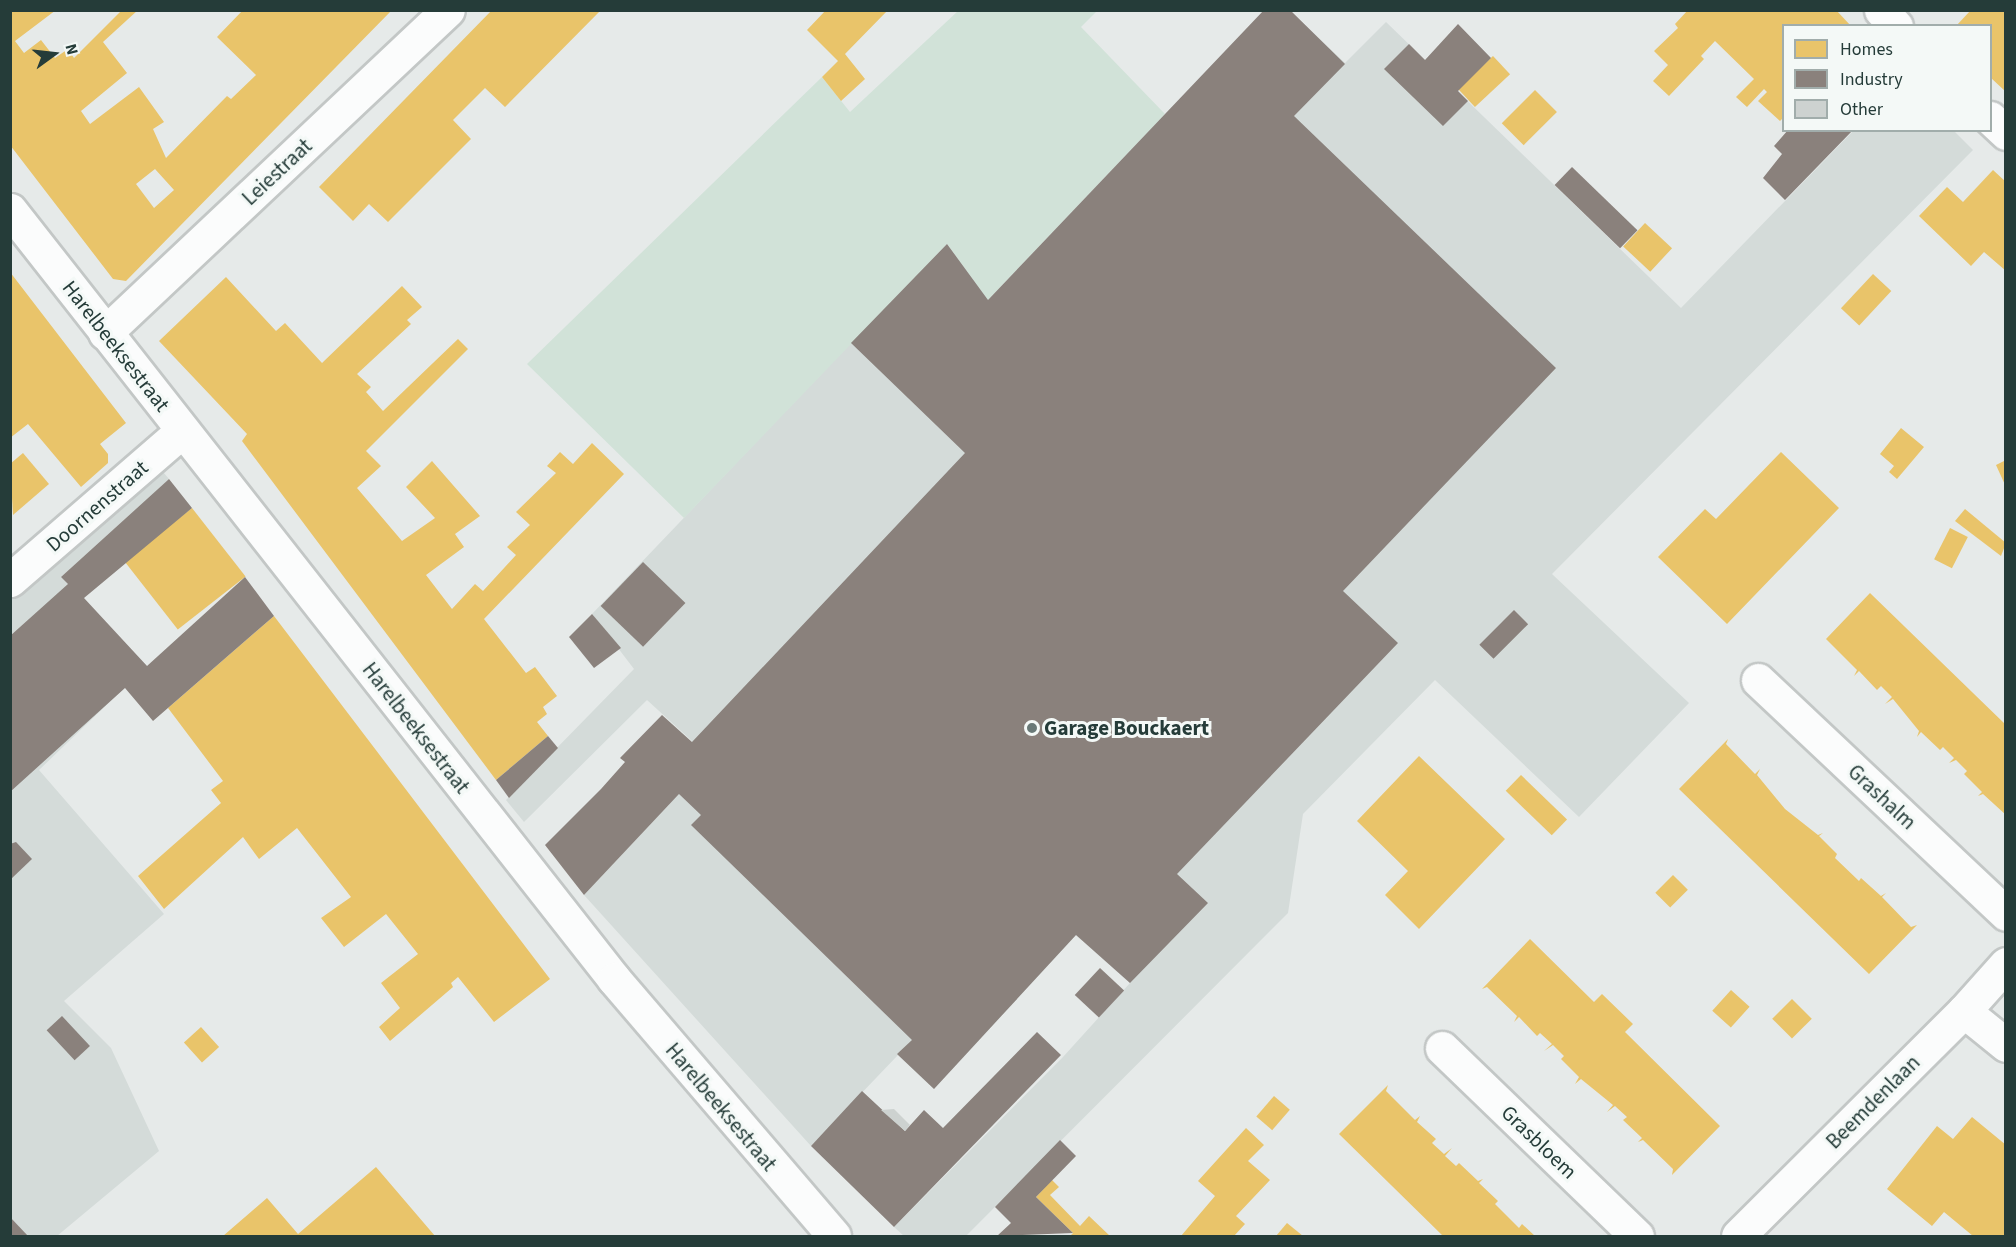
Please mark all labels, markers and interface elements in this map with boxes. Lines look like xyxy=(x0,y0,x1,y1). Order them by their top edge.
north arrow xyxy=(24,24,84,84)
legend xyxy=(1782,24,1992,132)
text: Homes xyxy=(1840,37,1893,62)
text: N xyxy=(59,41,83,57)
text: Industry xyxy=(1840,67,1903,92)
text: Other xyxy=(1840,97,1883,122)
street label: Leiestraat xyxy=(237,133,317,211)
street label: Harelbeeksestraat xyxy=(57,275,175,417)
street label: Doornenstraat xyxy=(41,455,153,557)
street label: Harelbeeksestraat xyxy=(357,657,475,799)
place label: Garage Bouckaert xyxy=(1044,715,1209,741)
marker: Garage Bouckaert xyxy=(1025,721,1039,735)
street label: Grashalm xyxy=(1843,759,1921,835)
street label: Harelbeeksestraat xyxy=(660,1038,782,1176)
street label: Beemdenlaan xyxy=(1821,1050,1925,1154)
street label: Grasbloem xyxy=(1496,1100,1582,1184)

